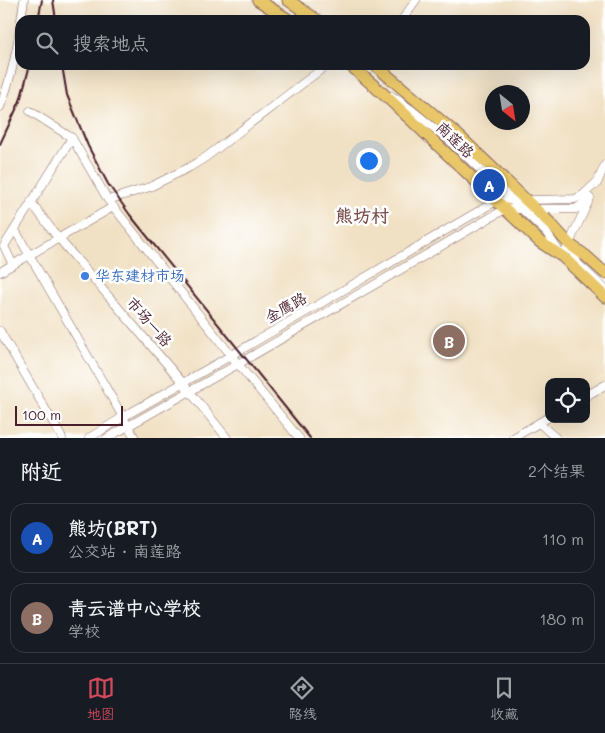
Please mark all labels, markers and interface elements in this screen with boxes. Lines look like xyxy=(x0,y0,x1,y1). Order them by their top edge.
search box xyxy=(15,15,590,70)
icon: search xyxy=(33,29,61,57)
text: 搜索地点 xyxy=(73,30,149,55)
north arrow xyxy=(485,85,530,130)
street label: 南莲路 xyxy=(432,117,479,162)
your location xyxy=(356,148,382,174)
pin: A xyxy=(473,166,505,204)
district label: 熊坊村 xyxy=(335,203,389,227)
place label: 华东建材市场 xyxy=(95,265,185,285)
marker: 华东建材市场 xyxy=(79,270,91,282)
street label: 金鹰路 xyxy=(261,287,310,327)
street label: 市场一路 xyxy=(123,292,177,351)
pin: B xyxy=(433,322,465,360)
map controls xyxy=(545,378,590,423)
button: locate xyxy=(545,378,590,423)
scale bar xyxy=(15,403,122,426)
text: 100 m xyxy=(22,405,61,424)
text: 附近 xyxy=(20,457,62,484)
text: 2个结果 xyxy=(528,460,585,481)
text: 熊坊(BRT) xyxy=(68,515,158,540)
text: A xyxy=(31,528,43,549)
text: 110 m xyxy=(542,528,584,549)
text: 公交站 · 南莲路 xyxy=(68,540,181,561)
text: 青云谱中心学校 xyxy=(68,595,201,620)
text: B xyxy=(32,608,42,629)
text: 180 m xyxy=(539,608,584,629)
text: 学校 xyxy=(68,620,100,641)
tab: 地图 xyxy=(87,674,115,723)
tab: 路线 xyxy=(288,674,316,723)
tab: 收藏 xyxy=(490,674,518,723)

